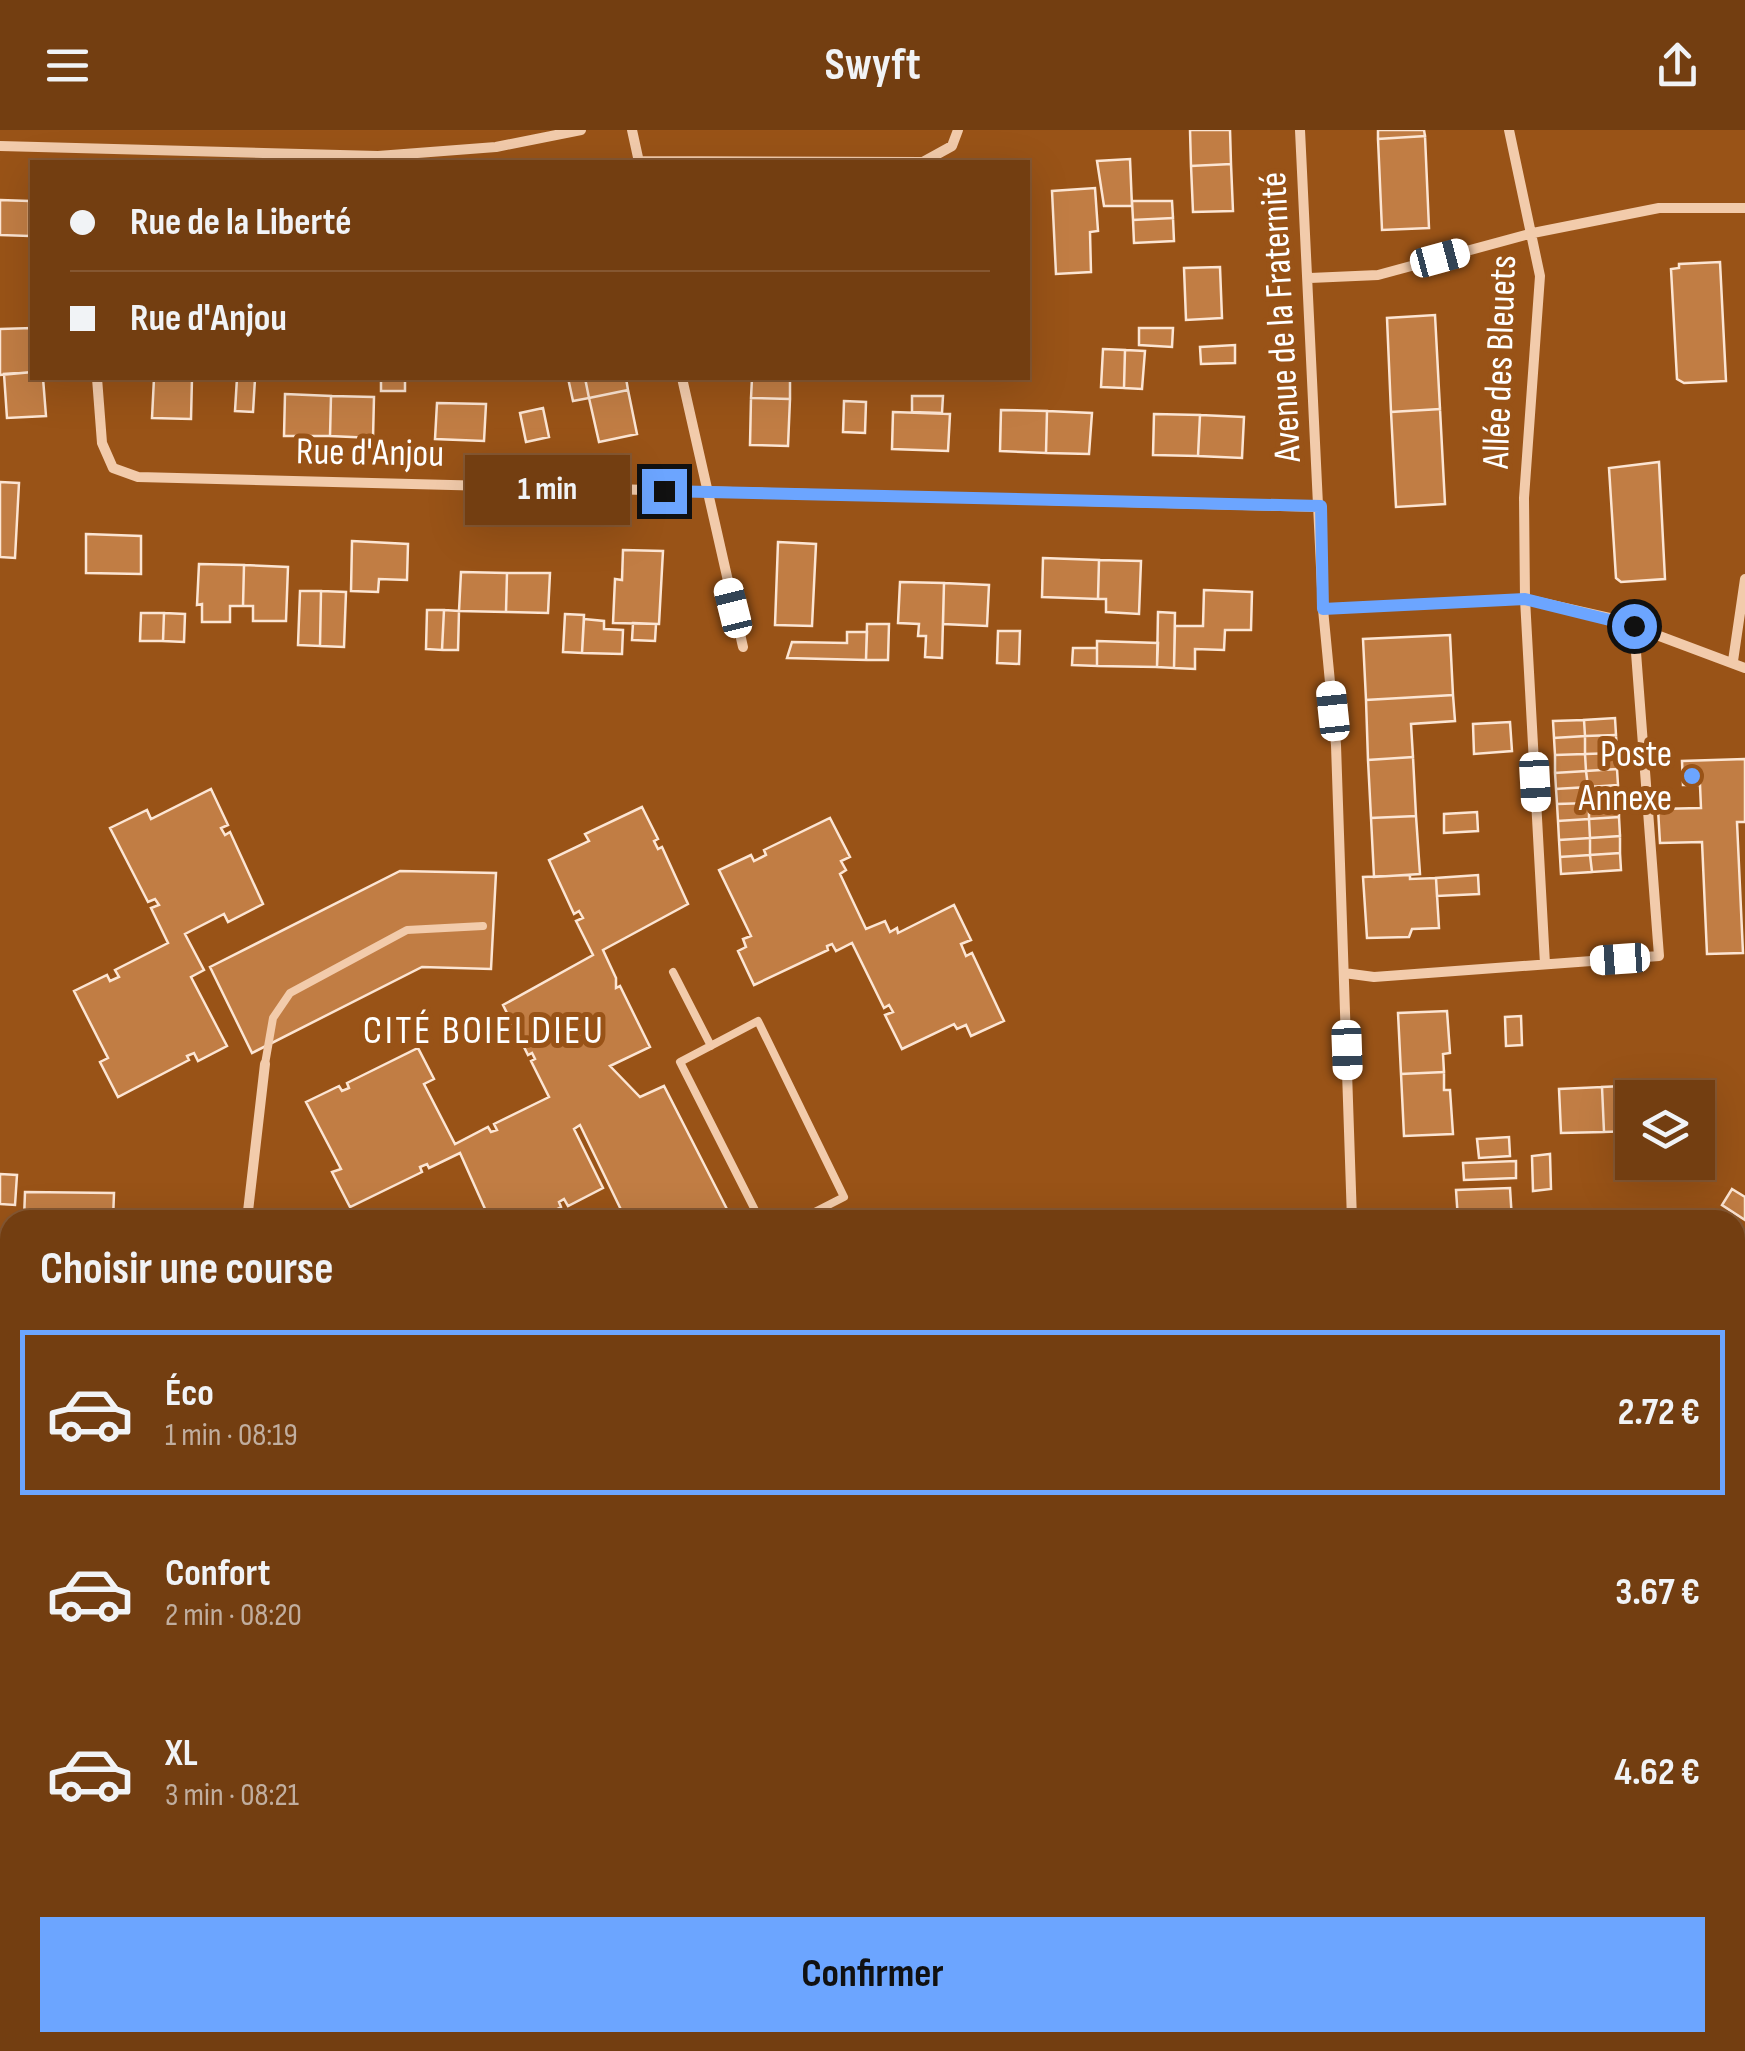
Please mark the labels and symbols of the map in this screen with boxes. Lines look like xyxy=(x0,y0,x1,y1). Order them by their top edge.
street label: Avenue de la Fraternité xyxy=(1251,171,1311,464)
car xyxy=(1407,236,1473,280)
street label: Allée des Bleuets xyxy=(1474,254,1526,471)
street label: Rue d'Anjou xyxy=(295,429,445,477)
callout: 1 min xyxy=(464,456,629,526)
route end xyxy=(642,469,687,514)
car xyxy=(711,575,755,641)
route start xyxy=(1612,604,1657,649)
car xyxy=(1315,680,1351,742)
place label: Poste Annexe xyxy=(1578,732,1672,821)
car xyxy=(1518,751,1552,813)
marker: Poste Annexe xyxy=(1681,765,1703,787)
car xyxy=(1589,942,1651,976)
district label: CITÉ BOIELDIEU xyxy=(363,1007,605,1055)
car xyxy=(1331,1019,1363,1081)

